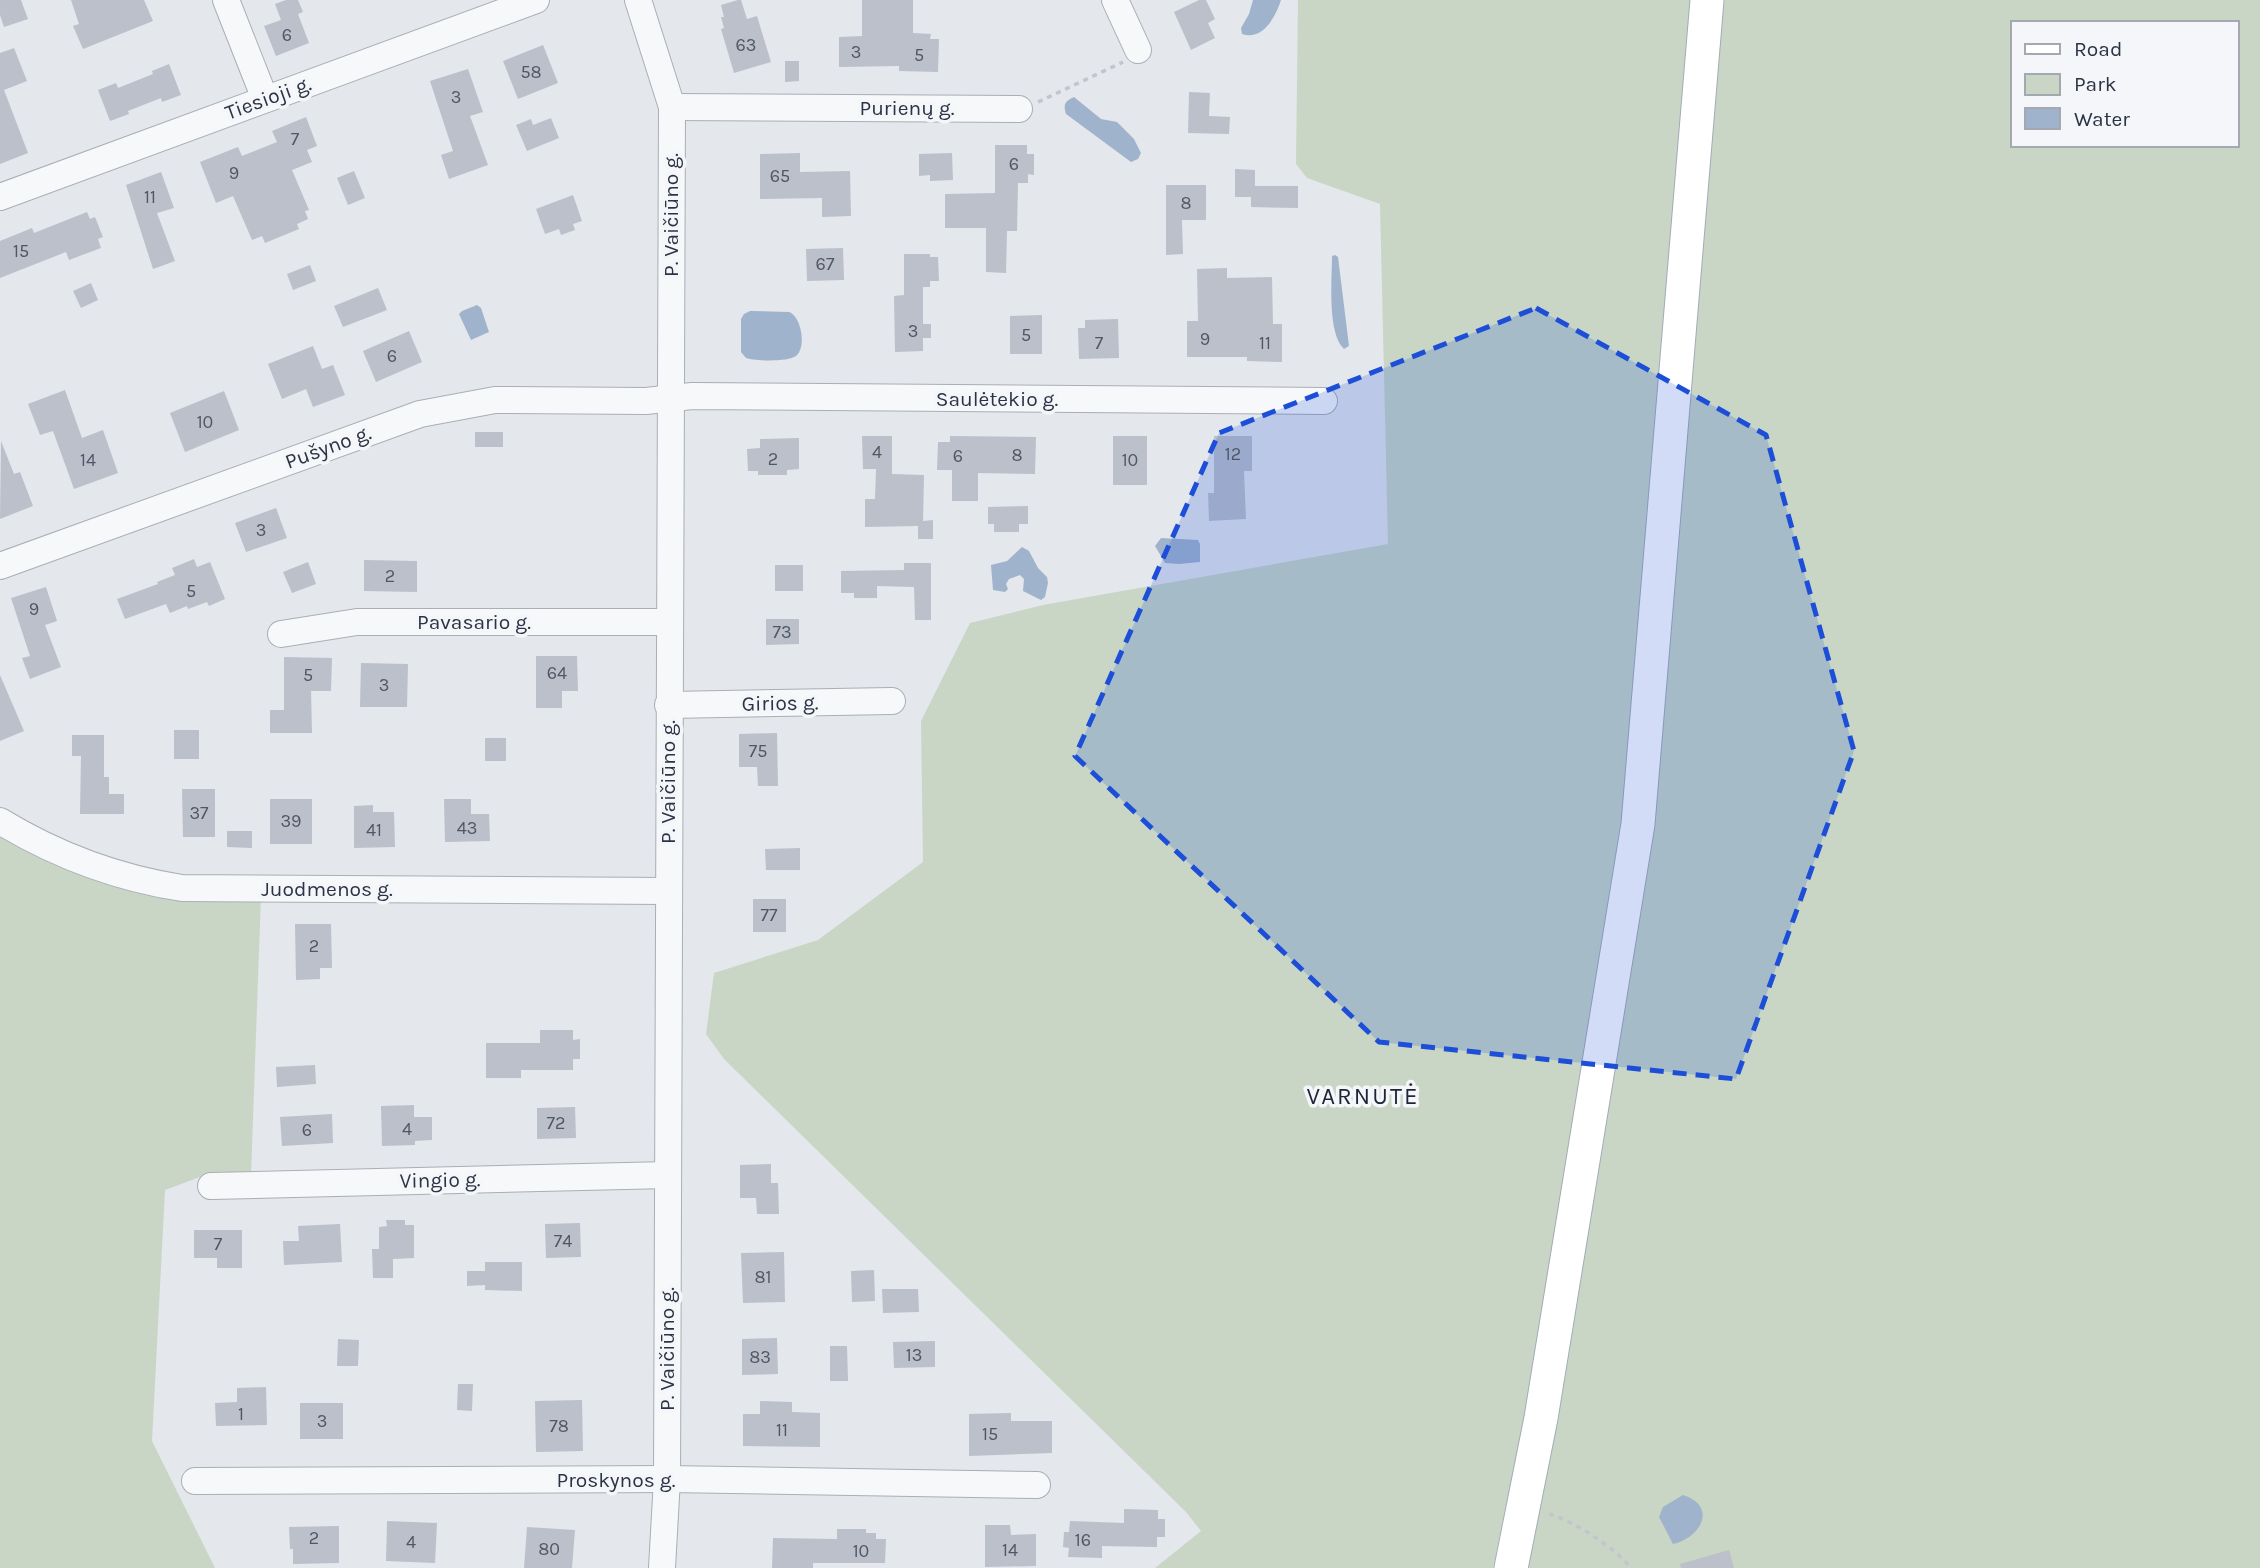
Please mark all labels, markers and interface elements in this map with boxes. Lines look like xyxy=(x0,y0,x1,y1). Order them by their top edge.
legend xyxy=(2011,21,2239,147)
house number: 6 xyxy=(282,24,292,46)
house number: 63 xyxy=(736,34,756,56)
text: Road xyxy=(2074,37,2122,61)
house number: 3 xyxy=(851,41,861,63)
house number: 5 xyxy=(914,44,924,66)
house number: 58 xyxy=(520,61,542,83)
street label: Tiesioji g. xyxy=(222,71,315,125)
text: Park xyxy=(2074,72,2117,96)
house number: 3 xyxy=(451,86,461,108)
street label: Purienų g. xyxy=(860,96,955,120)
text: Water xyxy=(2074,107,2130,131)
house number: 7 xyxy=(291,128,300,150)
street label: P. Vaičiūno g. xyxy=(659,153,683,277)
house number: 6 xyxy=(1009,153,1019,175)
house number: 9 xyxy=(229,162,239,184)
house number: 65 xyxy=(770,165,790,187)
house number: 11 xyxy=(144,186,156,208)
house number: 8 xyxy=(1180,192,1192,214)
house number: 15 xyxy=(13,240,29,262)
house number: 67 xyxy=(816,253,835,275)
house number: 3 xyxy=(908,320,918,342)
house number: 5 xyxy=(1021,324,1031,346)
house number: 9 xyxy=(1200,328,1210,350)
house number: 7 xyxy=(1095,332,1104,354)
house number: 11 xyxy=(1259,332,1271,354)
house number: 6 xyxy=(387,345,397,367)
street label: Saulėtekio g. xyxy=(936,387,1058,411)
house number: 10 xyxy=(197,411,213,433)
street label: Pušyno g. xyxy=(282,420,374,474)
house number: 4 xyxy=(872,441,882,463)
house number: 12 xyxy=(1225,443,1241,465)
house number: 8 xyxy=(1011,444,1023,466)
house number: 6 xyxy=(953,445,963,467)
house number: 2 xyxy=(768,448,778,470)
house number: 14 xyxy=(80,449,96,471)
house number: 10 xyxy=(1122,449,1138,471)
house number: 3 xyxy=(256,519,266,541)
house number: 2 xyxy=(385,565,395,587)
house number: 5 xyxy=(186,580,196,602)
house number: 9 xyxy=(29,598,39,620)
street label: Pavasario g. xyxy=(417,610,531,634)
house number: 73 xyxy=(772,621,792,643)
house number: 64 xyxy=(547,662,567,684)
house number: 5 xyxy=(303,664,313,686)
house number: 3 xyxy=(379,674,389,696)
street label: Girios g. xyxy=(741,690,819,716)
street label: P. Vaičiūno g. xyxy=(656,720,680,844)
house number: 75 xyxy=(749,740,767,762)
house number: 37 xyxy=(189,802,209,824)
house number: 39 xyxy=(280,810,302,832)
house number: 43 xyxy=(457,817,477,839)
house number: 41 xyxy=(366,819,382,841)
street label: Juodmenos g. xyxy=(261,877,393,901)
house number: 77 xyxy=(761,904,778,926)
house number: 2 xyxy=(309,935,319,957)
district label: VARNUTĖ xyxy=(1307,1082,1419,1110)
house number: 72 xyxy=(547,1112,565,1134)
house number: 4 xyxy=(402,1118,412,1140)
house number: 6 xyxy=(302,1119,312,1141)
street label: Vingio g. xyxy=(399,1167,481,1193)
house number: 74 xyxy=(554,1230,572,1252)
house number: 7 xyxy=(214,1233,223,1255)
house number: 81 xyxy=(754,1266,772,1288)
street label: P. Vaičiūno g. xyxy=(655,1287,679,1411)
house number: 13 xyxy=(906,1344,922,1366)
house number: 83 xyxy=(749,1346,771,1368)
house number: 1 xyxy=(238,1403,244,1425)
house number: 3 xyxy=(317,1410,327,1432)
house number: 78 xyxy=(549,1415,569,1437)
house number: 11 xyxy=(776,1419,788,1441)
house number: 15 xyxy=(982,1423,998,1445)
street label: Proskynos g. xyxy=(557,1468,676,1492)
house number: 2 xyxy=(309,1527,319,1549)
house number: 16 xyxy=(1075,1529,1091,1551)
house number: 4 xyxy=(406,1531,416,1553)
house number: 80 xyxy=(538,1538,560,1560)
house number: 14 xyxy=(1002,1539,1018,1561)
house number: 10 xyxy=(853,1540,869,1562)

